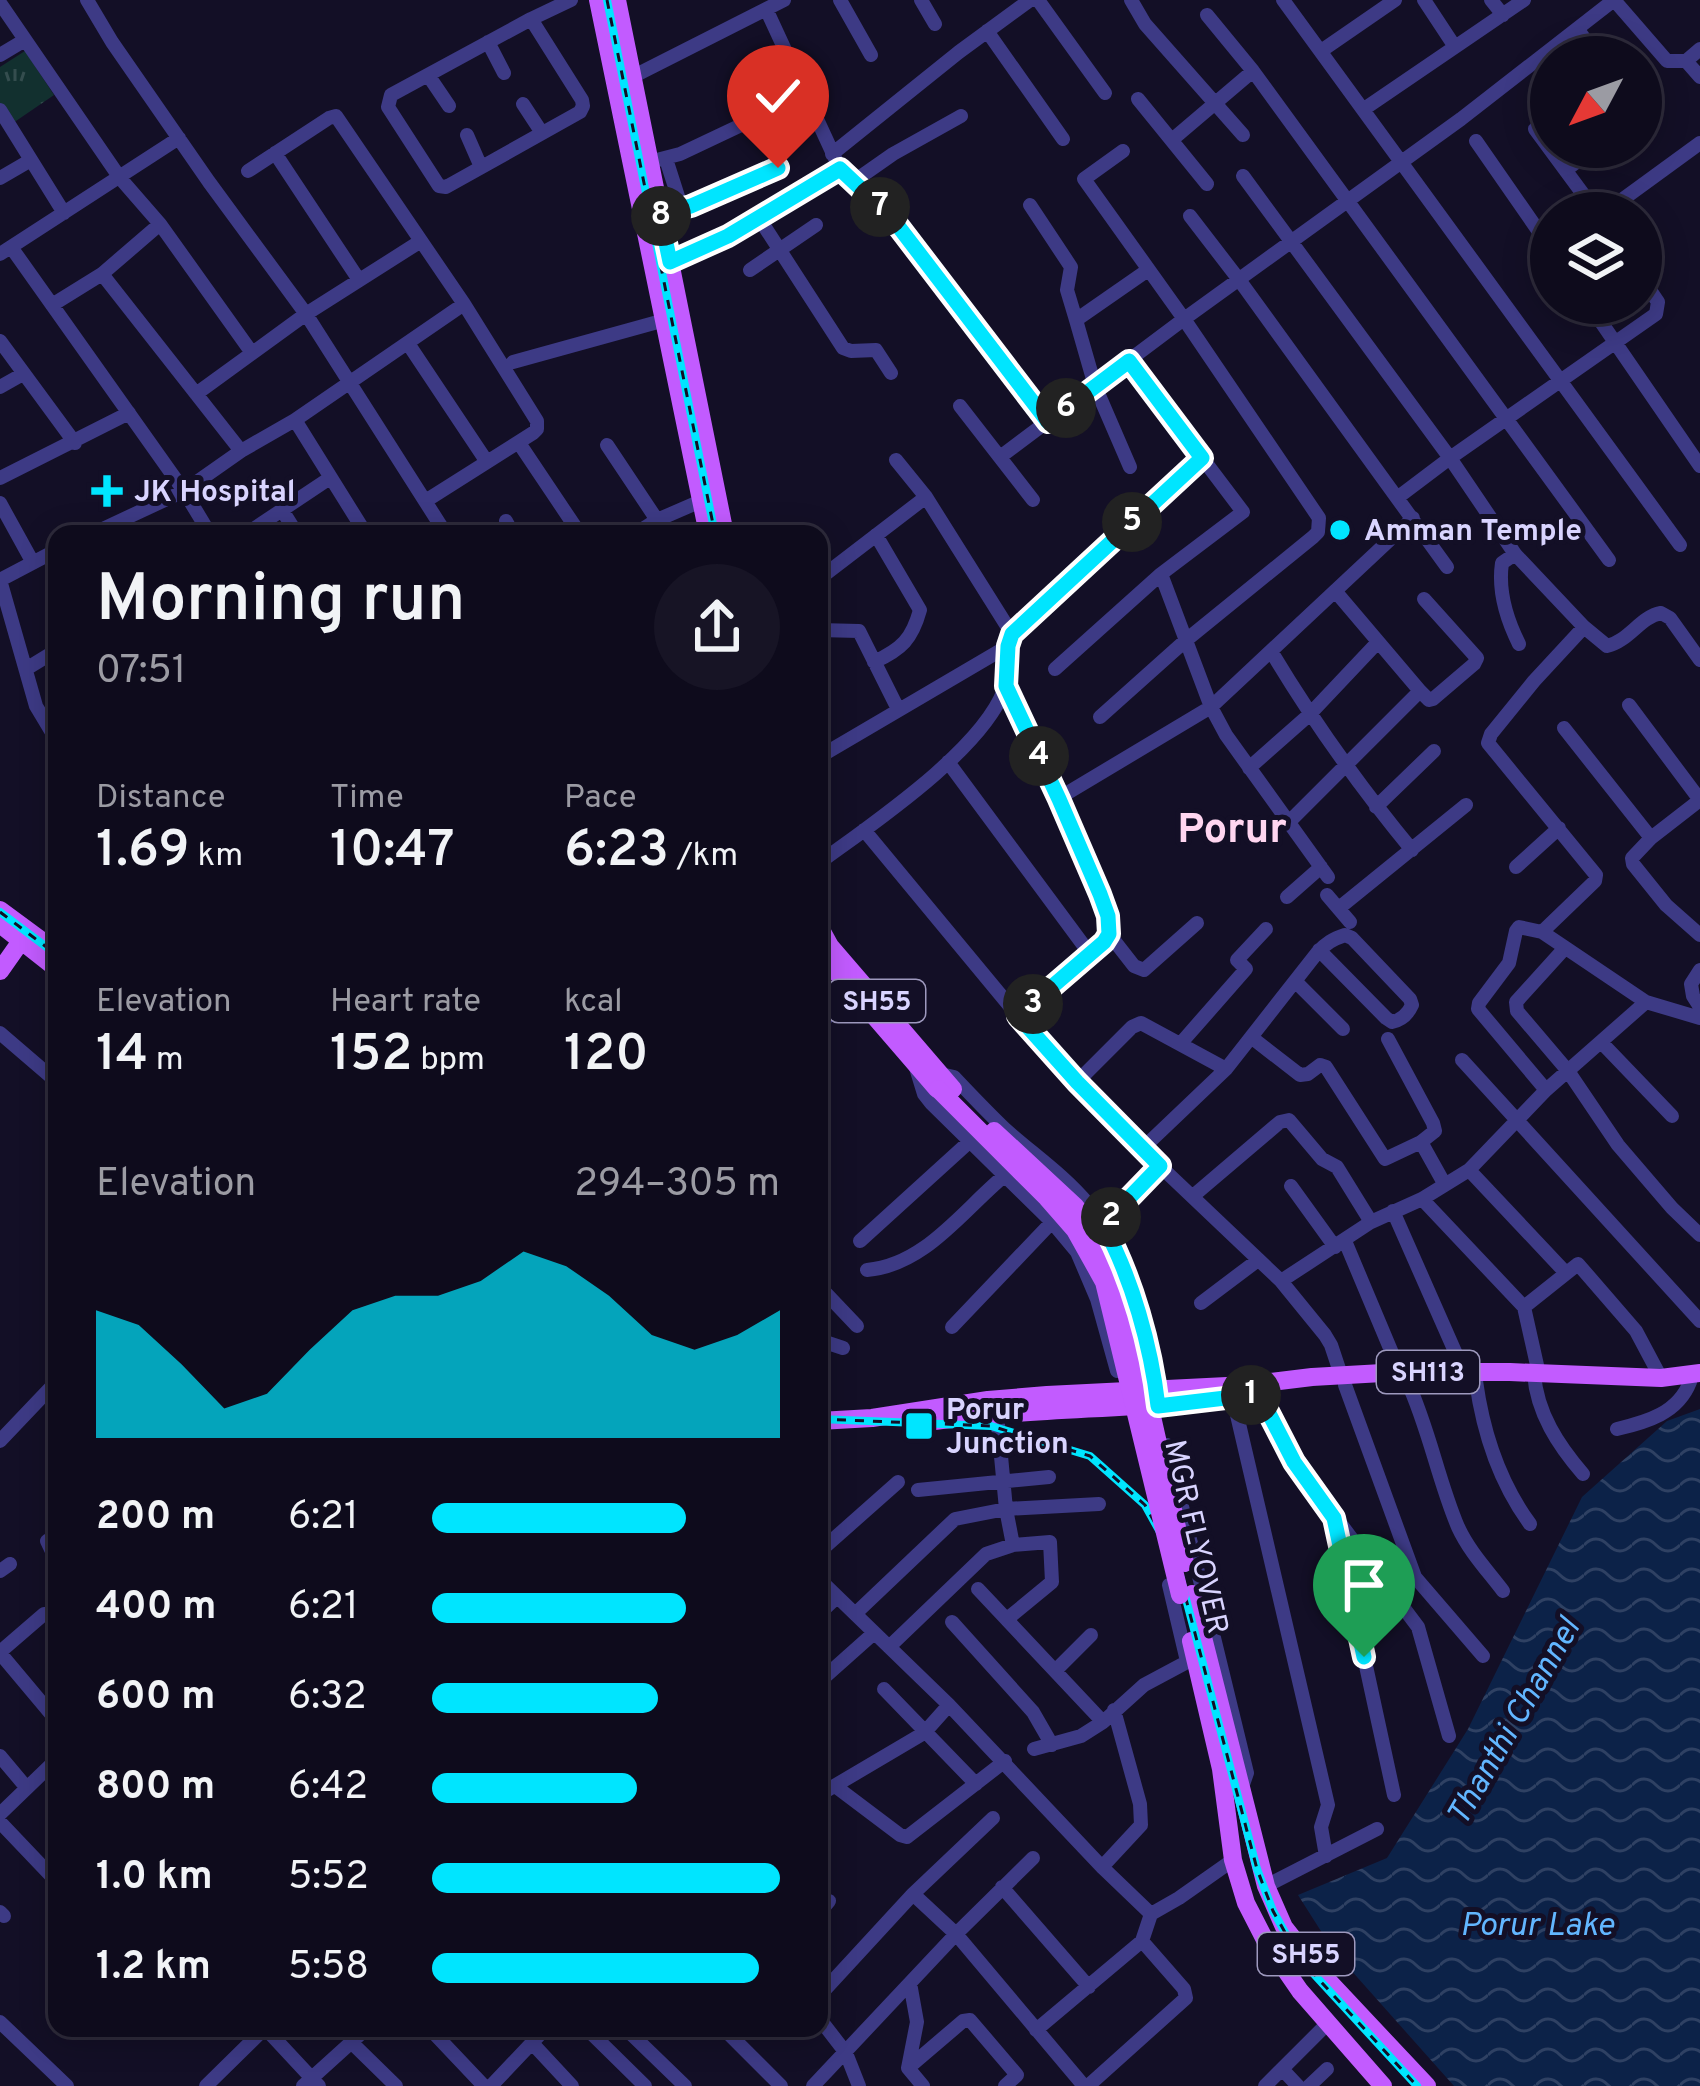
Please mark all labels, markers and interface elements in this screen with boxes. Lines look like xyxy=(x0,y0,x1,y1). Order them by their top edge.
north arrow xyxy=(1530,36,1662,168)
map controls xyxy=(1530,36,1662,324)
pin xyxy=(727,45,829,168)
icon: check xyxy=(745,63,811,129)
pin: 7 xyxy=(850,177,910,237)
pin: 8 xyxy=(631,186,691,246)
text: 7 xyxy=(871,186,889,228)
button: layers xyxy=(1530,192,1662,324)
text: 8 xyxy=(651,195,671,237)
pin: 6 xyxy=(1036,378,1096,438)
text: 6 xyxy=(1056,387,1076,429)
marker: JK Hospital xyxy=(91,475,123,507)
place label: JK Hospital xyxy=(134,475,295,512)
pin: 5 xyxy=(1102,492,1162,552)
text: 5 xyxy=(1122,501,1142,543)
place label: Amman Temple xyxy=(1364,514,1582,551)
marker: Amman Temple xyxy=(1327,517,1353,543)
text: Morning run xyxy=(96,561,465,644)
button: share xyxy=(654,564,780,690)
text: 07:51 xyxy=(96,648,186,697)
pin: 4 xyxy=(1009,726,1069,786)
text: 4 xyxy=(1028,735,1050,777)
text: Distance xyxy=(96,778,226,820)
text: Time xyxy=(330,778,404,820)
text: Pace xyxy=(564,778,637,820)
district label: Porur xyxy=(1177,805,1287,858)
text: 1.69 xyxy=(96,820,190,885)
text: 10:47 xyxy=(330,820,455,885)
text: 6:23 xyxy=(564,820,669,885)
text: km xyxy=(190,836,243,878)
text: /km xyxy=(669,836,738,878)
pin: 3 xyxy=(1003,974,1063,1034)
road number: SH55 xyxy=(829,980,925,1022)
text: Elevation xyxy=(96,982,232,1024)
text: Heart rate xyxy=(330,982,481,1024)
text: kcal xyxy=(564,982,623,1024)
text: 3 xyxy=(1023,983,1043,1025)
text: 14 xyxy=(96,1024,148,1089)
text: 152 xyxy=(330,1024,412,1089)
text: 120 xyxy=(564,1024,648,1089)
text: m xyxy=(148,1040,184,1082)
text: bpm xyxy=(412,1040,485,1082)
text: Elevation xyxy=(96,1161,256,1210)
text: 294–305 m xyxy=(574,1161,780,1210)
pin: 2 xyxy=(1081,1187,1141,1247)
text: 2 xyxy=(1101,1196,1121,1238)
road number: SH113 xyxy=(1377,1351,1479,1393)
pin: 1 xyxy=(1221,1365,1281,1425)
text: 1 xyxy=(1244,1374,1258,1416)
place label: Porur Junction xyxy=(946,1393,1069,1464)
marker: Porur Junction xyxy=(903,1410,935,1442)
street label: MGR FLYOVER xyxy=(1154,1437,1235,1638)
text: 200 m xyxy=(96,1494,215,1543)
text: 6:21 xyxy=(288,1494,358,1543)
pin xyxy=(1313,1534,1415,1657)
icon: arrive xyxy=(1331,1552,1397,1618)
text: 400 m xyxy=(96,1584,216,1633)
text: 6:21 xyxy=(288,1584,358,1633)
water label: Thanthi Channel xyxy=(1439,1610,1593,1834)
text: 600 m xyxy=(96,1674,215,1723)
text: 6:32 xyxy=(288,1674,367,1723)
text: 800 m xyxy=(96,1764,215,1813)
text: 6:42 xyxy=(288,1764,368,1813)
text: 1.0 km xyxy=(96,1854,213,1903)
text: 5:52 xyxy=(288,1854,369,1903)
water label: Porur Lake xyxy=(1460,1906,1615,1948)
road number: SH55 xyxy=(1258,1933,1354,1975)
text: 1.2 km xyxy=(96,1944,211,1993)
text: 5:58 xyxy=(288,1944,369,1993)

